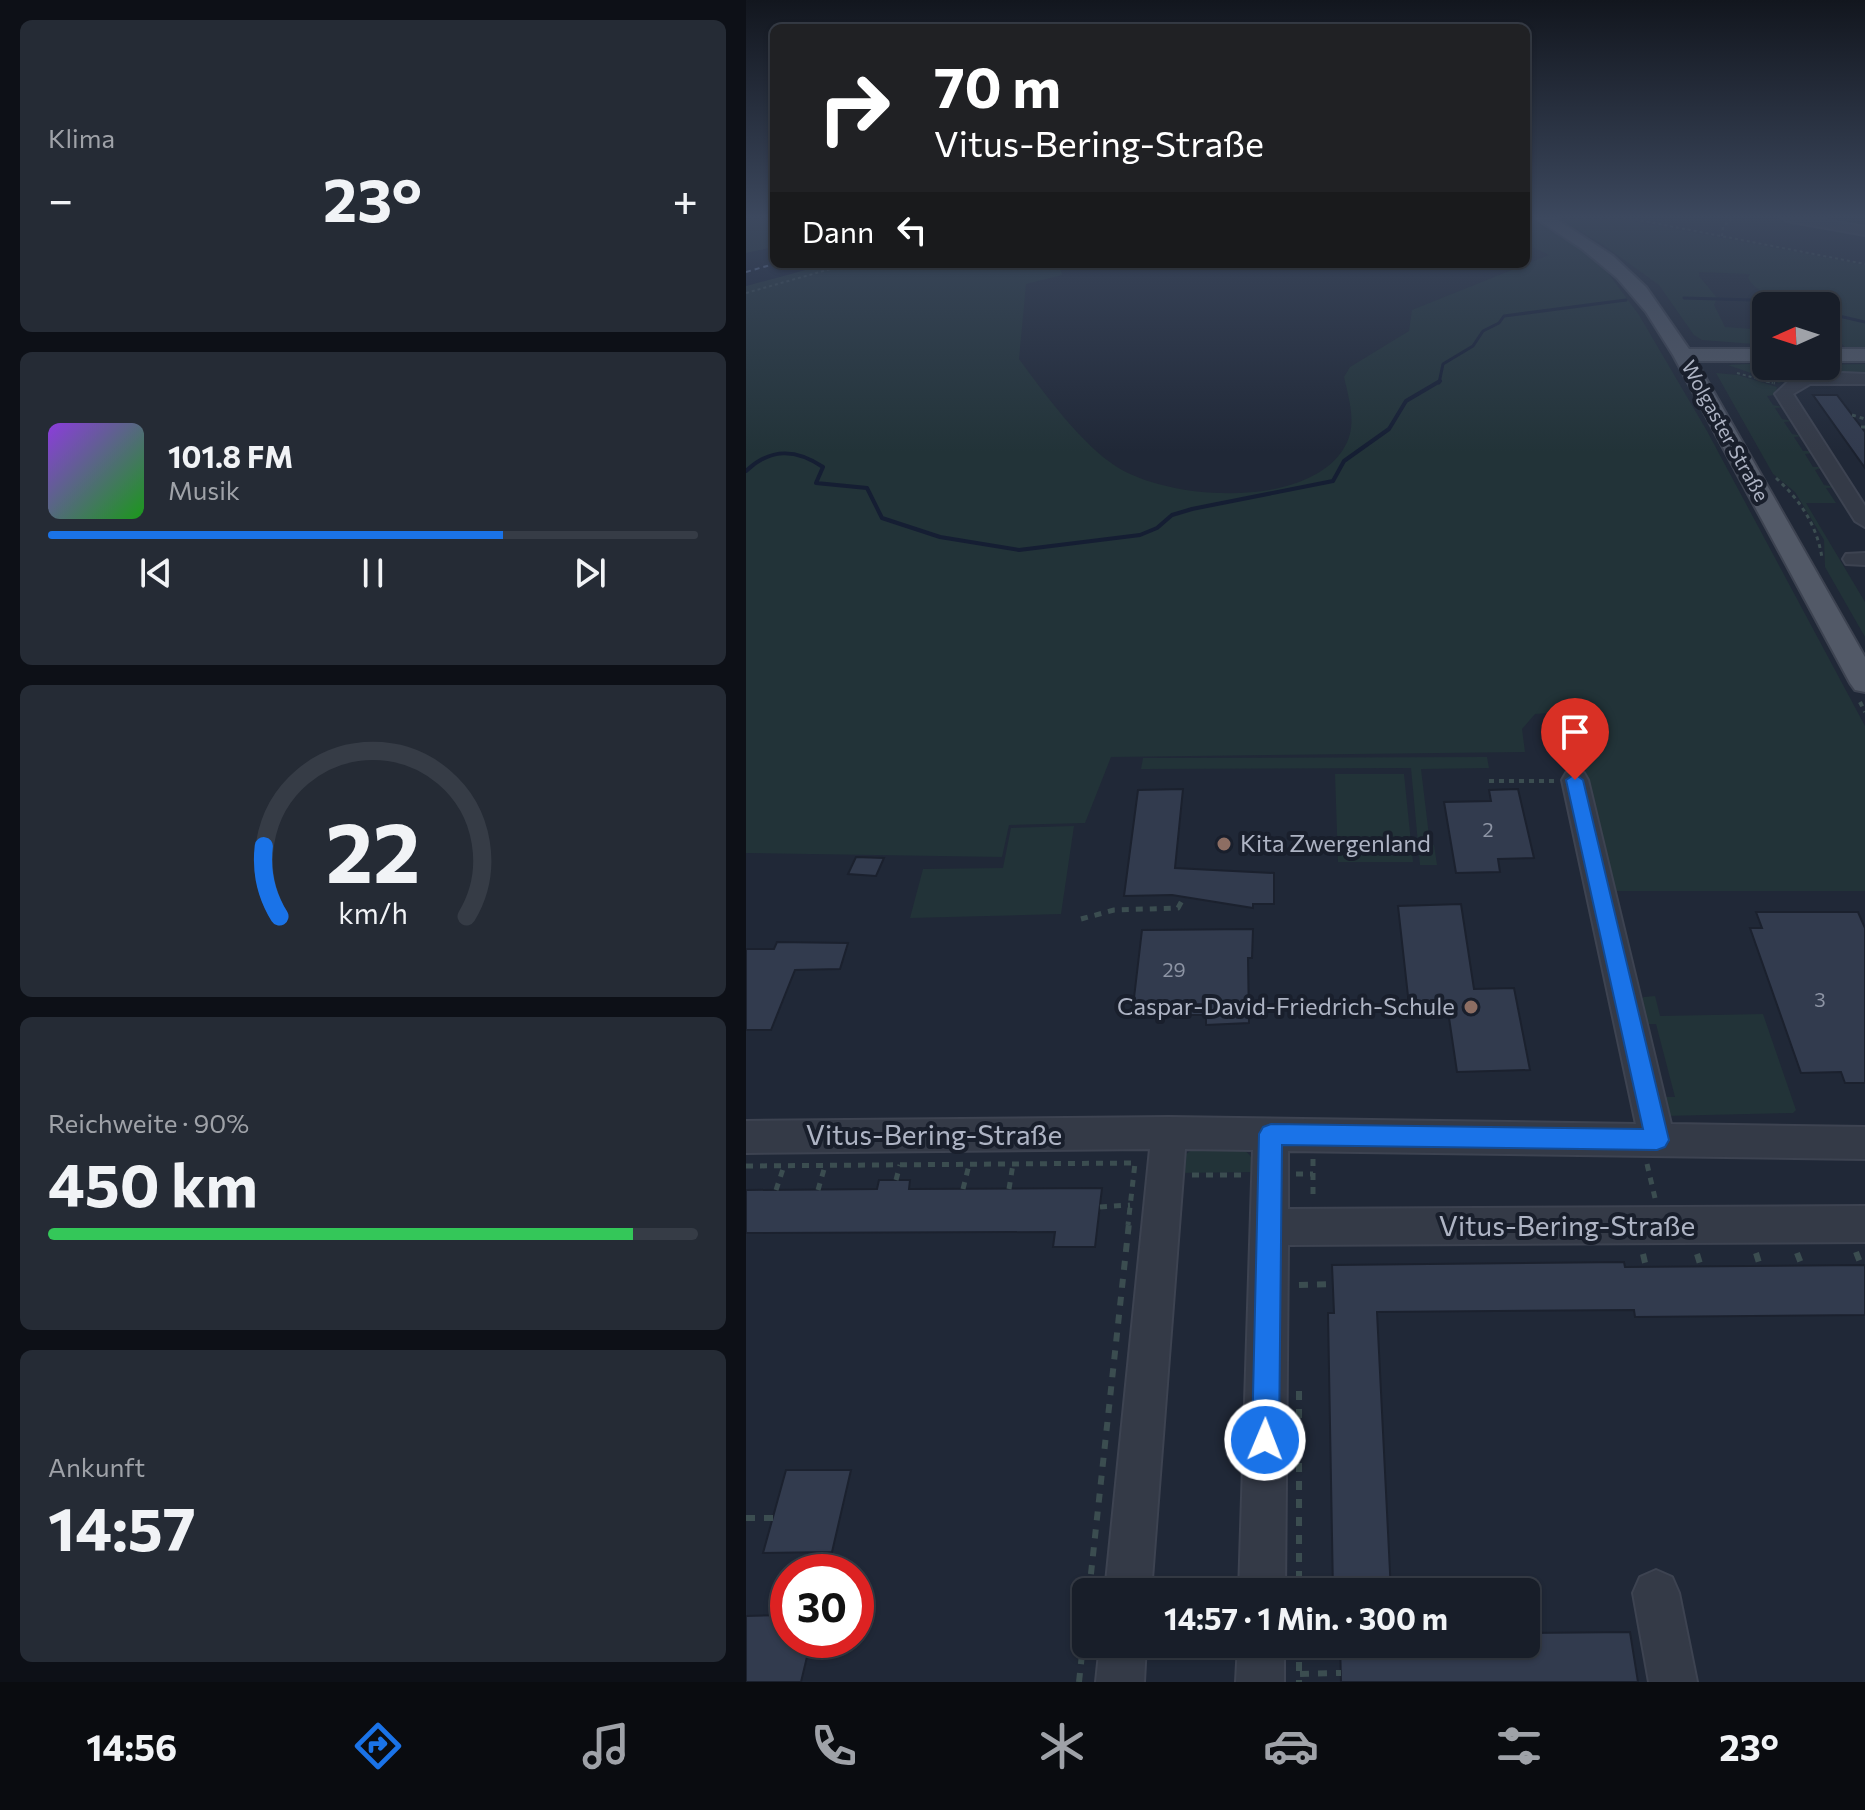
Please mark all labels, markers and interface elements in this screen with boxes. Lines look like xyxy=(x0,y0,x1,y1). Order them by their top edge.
text: 70 m xyxy=(934,51,1061,120)
icon: right xyxy=(802,56,906,160)
text: Vitus-Bering-Straße xyxy=(934,120,1264,164)
text: Klima xyxy=(48,122,115,153)
text: 23° xyxy=(323,161,422,234)
text: − xyxy=(48,171,73,225)
text: + xyxy=(672,171,698,225)
icon: left xyxy=(890,208,934,252)
text: Dann xyxy=(802,212,874,249)
north arrow xyxy=(1752,292,1840,380)
map controls xyxy=(1752,292,1840,380)
street label: Wolgaster Straße xyxy=(1677,356,1775,505)
text: 101.8 FM xyxy=(168,437,293,474)
text: Musik xyxy=(168,474,240,505)
icon: previous xyxy=(134,551,178,595)
icon: pause xyxy=(351,551,395,595)
icon: next xyxy=(568,551,612,595)
pin xyxy=(1541,698,1609,780)
icon: arrive xyxy=(1553,710,1597,754)
text: 22 xyxy=(326,798,420,900)
house number: 2 xyxy=(1482,817,1494,841)
place label: Kita Zwergenland xyxy=(1240,828,1431,857)
marker: Kita Zwergenland xyxy=(1215,835,1233,853)
text: km/h xyxy=(338,895,408,930)
house number: 29 xyxy=(1162,957,1186,981)
house number: 3 xyxy=(1814,987,1826,1011)
place label: Caspar-David-Friedrich-Schule xyxy=(1117,991,1455,1020)
marker: Caspar-David-Friedrich-Schule xyxy=(1462,998,1480,1016)
text: Reichweite · 90% xyxy=(48,1107,249,1138)
street label: Vitus-Bering-Straße xyxy=(806,1117,1062,1151)
text: 450 km xyxy=(48,1146,258,1219)
street label: Vitus-Bering-Straße xyxy=(1439,1208,1695,1242)
position arrow xyxy=(1223,1398,1307,1482)
text: Ankunft xyxy=(48,1451,145,1482)
text: 14:57 xyxy=(48,1490,196,1563)
speed limit sign: 30 xyxy=(770,1554,874,1658)
text: 14:57 · 1 Min. · 300 m xyxy=(1164,1599,1448,1636)
icon: directions xyxy=(350,1718,406,1774)
icon: music xyxy=(578,1718,634,1774)
icon: phone xyxy=(806,1718,862,1774)
icon: climate xyxy=(1034,1718,1090,1774)
icon: car xyxy=(1263,1718,1319,1774)
icon: filters xyxy=(1491,1718,1547,1774)
text: 14:56 xyxy=(86,1724,177,1768)
text: 23° xyxy=(1719,1724,1779,1768)

